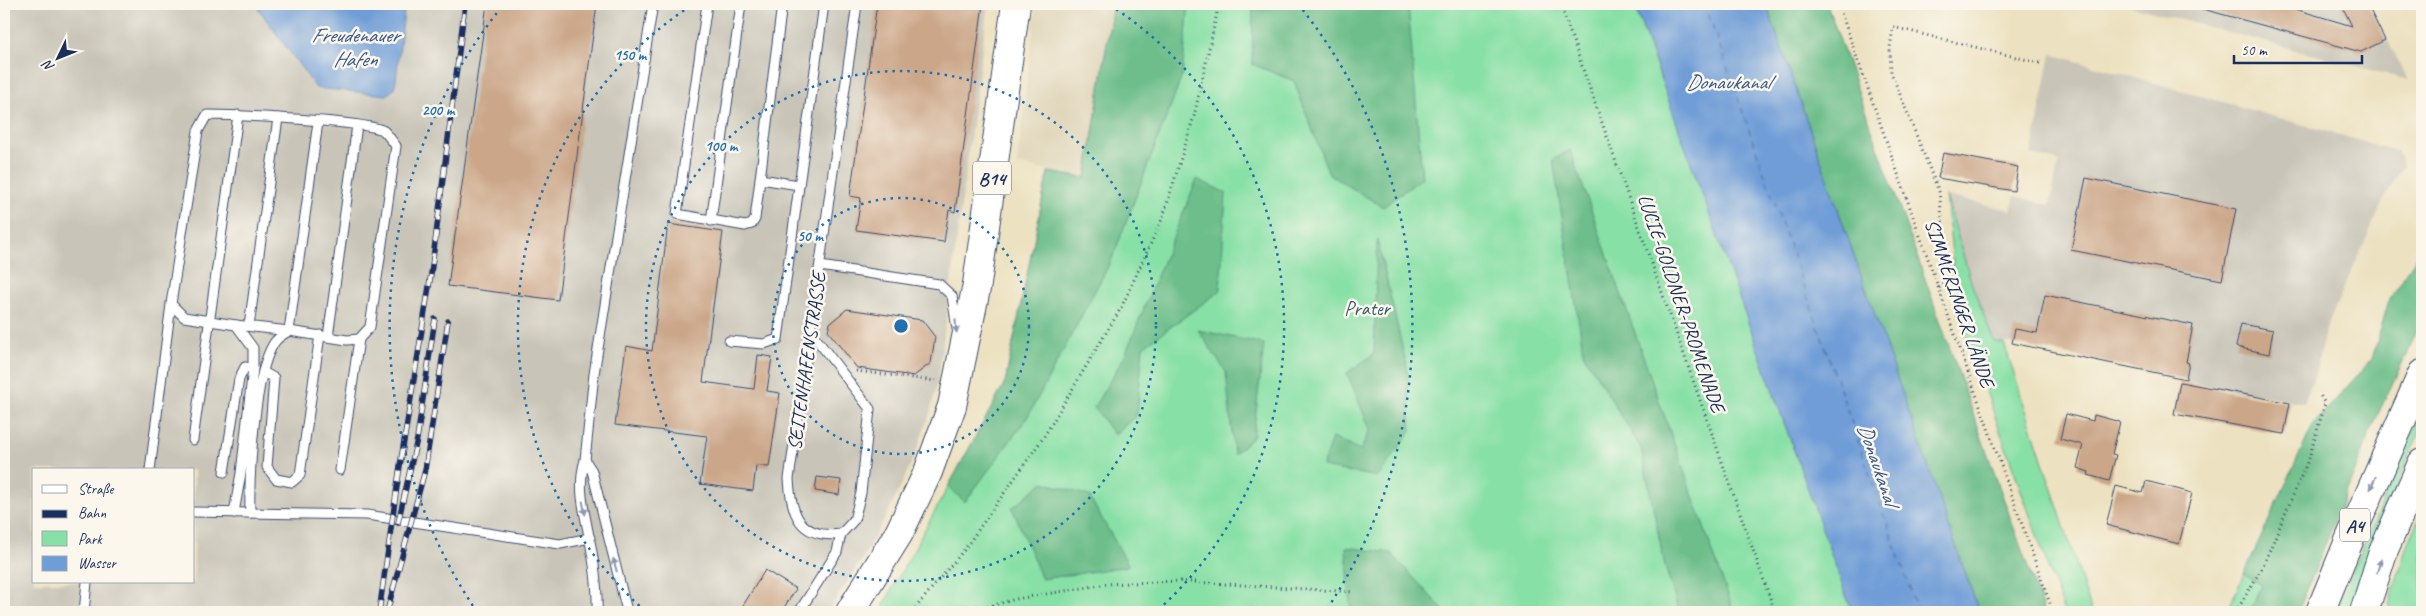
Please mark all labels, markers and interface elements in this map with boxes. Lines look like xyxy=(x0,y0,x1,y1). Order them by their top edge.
water label: Freudenauer Hafen xyxy=(311,22,403,72)
north arrow xyxy=(32,32,82,82)
scale bar xyxy=(2234,32,2361,64)
text: 50 m xyxy=(2241,41,2268,60)
text: 150 m xyxy=(614,46,648,65)
text: N xyxy=(38,56,58,75)
water label: Donaukanal xyxy=(1686,69,1777,95)
text: 200 m xyxy=(422,101,456,120)
text: 100 m xyxy=(705,137,739,156)
road number: B14 xyxy=(973,162,1011,194)
street label: LUCIE-GOLDNER-PROMENADE xyxy=(1632,191,1731,418)
street label: SIMMERINGER LÄNDE xyxy=(1919,216,2001,393)
text: 50 m xyxy=(797,227,824,246)
street label: SEITENHAFENSTRASSE xyxy=(782,268,832,452)
park label: Prater xyxy=(1344,296,1392,321)
centre of rings xyxy=(892,317,910,335)
one-way arrow xyxy=(953,318,961,334)
water label: Donaukanal xyxy=(1852,420,1906,515)
legend xyxy=(32,468,195,584)
one-way arrow xyxy=(2369,476,2377,491)
text: Straße xyxy=(78,480,114,499)
one-way arrow xyxy=(580,500,588,515)
text: Bahn xyxy=(78,504,106,523)
road number: A4 xyxy=(2340,508,2370,542)
text: Park xyxy=(78,530,103,549)
text: Wasser xyxy=(78,554,117,573)
one-way arrow xyxy=(611,557,619,573)
one-way arrow xyxy=(2375,558,2383,573)

